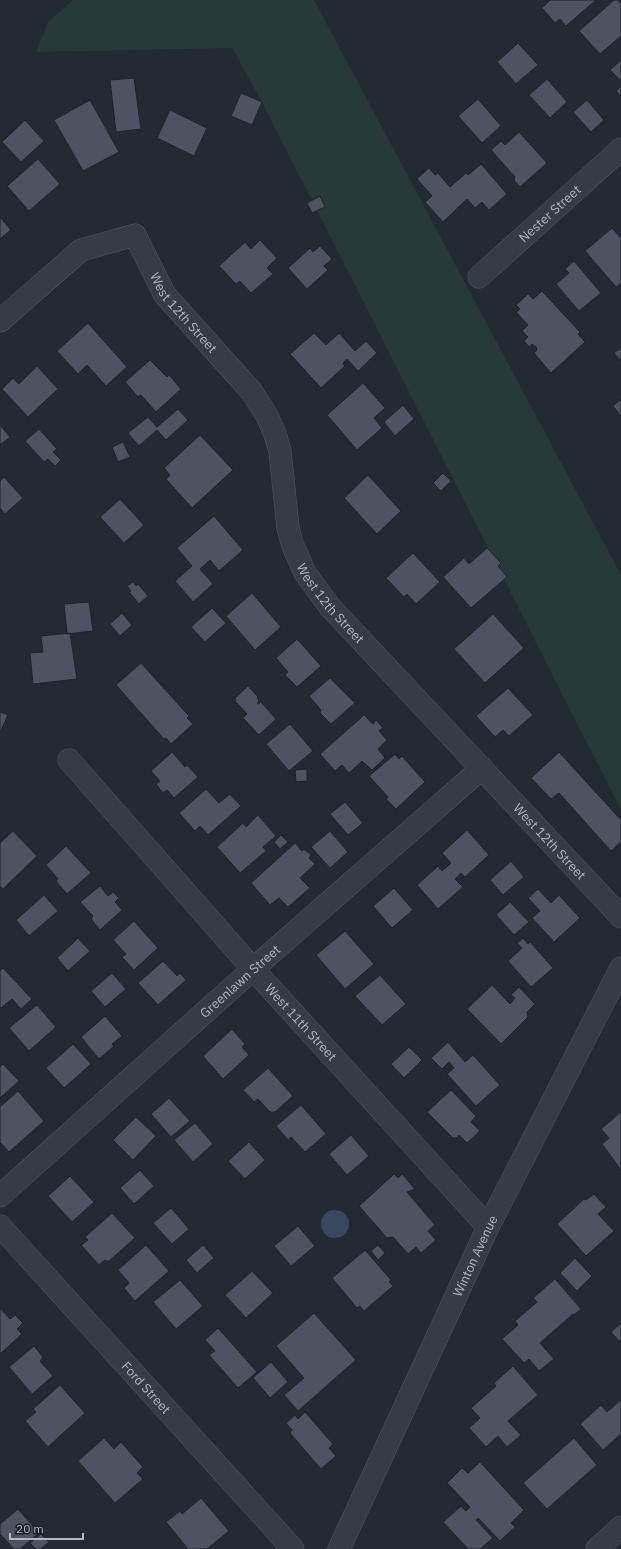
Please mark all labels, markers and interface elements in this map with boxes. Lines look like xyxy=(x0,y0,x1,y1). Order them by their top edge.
street label: Nester Street xyxy=(515,181,584,246)
street label: West 12th Street xyxy=(147,270,221,356)
street label: West 12th Street xyxy=(293,560,368,647)
street label: West 12th Street xyxy=(510,799,590,883)
street label: Greenlawn Street xyxy=(196,941,284,1021)
street label: West 11th Street xyxy=(262,980,341,1064)
street label: Winton Avenue xyxy=(448,1212,501,1299)
street label: Ford Street xyxy=(118,1358,175,1417)
scale bar xyxy=(10,1515,83,1541)
text: 20 m xyxy=(16,1521,44,1536)

